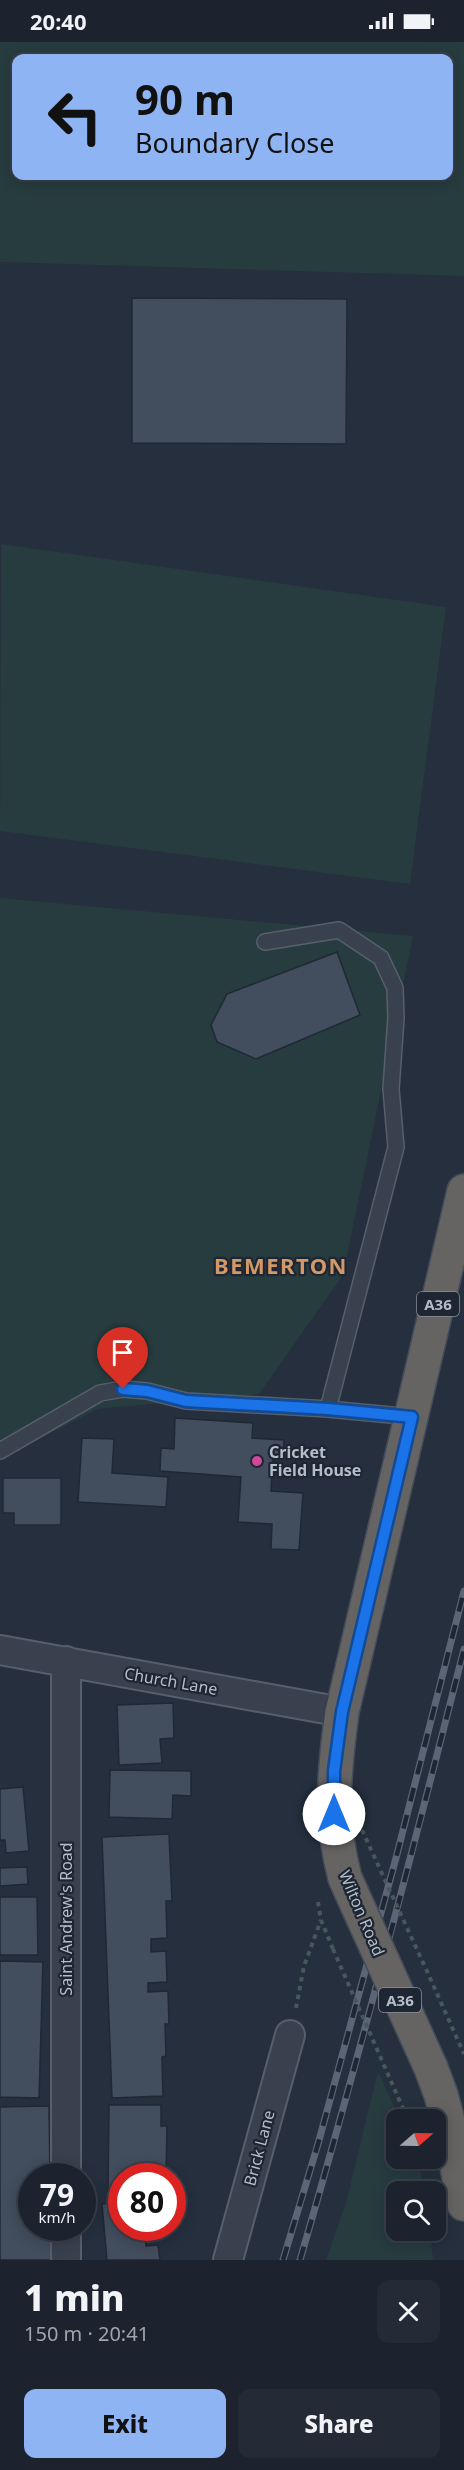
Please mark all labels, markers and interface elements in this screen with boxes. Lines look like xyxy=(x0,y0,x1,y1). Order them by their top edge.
text: 20:40 xyxy=(30,6,87,36)
text: 90 m xyxy=(135,70,235,127)
icon: left xyxy=(36,78,114,156)
text: Boundary Close xyxy=(135,124,334,161)
district label: BEMERTON xyxy=(214,1250,348,1280)
road number: A36 xyxy=(417,1292,459,1316)
pin xyxy=(97,1327,148,1389)
icon: arrive xyxy=(106,1336,139,1369)
place label: Cricket Field House xyxy=(269,1441,361,1481)
marker: Cricket Field House xyxy=(250,1454,264,1468)
street label: Church Lane xyxy=(123,1662,219,1700)
position arrow xyxy=(302,1782,366,1846)
street label: Saint Andrew's Road xyxy=(55,1842,77,1996)
street label: Wilton Road xyxy=(334,1867,390,1959)
road number: A36 xyxy=(379,1988,421,2012)
street label: Brick Lane xyxy=(238,2108,280,2188)
north arrow xyxy=(386,2109,446,2169)
map controls xyxy=(386,2109,446,2241)
speed limit sign: 80 xyxy=(108,2163,186,2241)
text: 79 xyxy=(40,2174,74,2215)
button: search xyxy=(386,2181,446,2241)
text: km/h xyxy=(39,2207,75,2227)
text: 1 min xyxy=(24,2273,125,2322)
button: close xyxy=(377,2280,440,2343)
text: 150 m · 20:41 xyxy=(24,2320,149,2347)
button: Exit xyxy=(24,2389,226,2458)
button: Share xyxy=(238,2389,440,2458)

